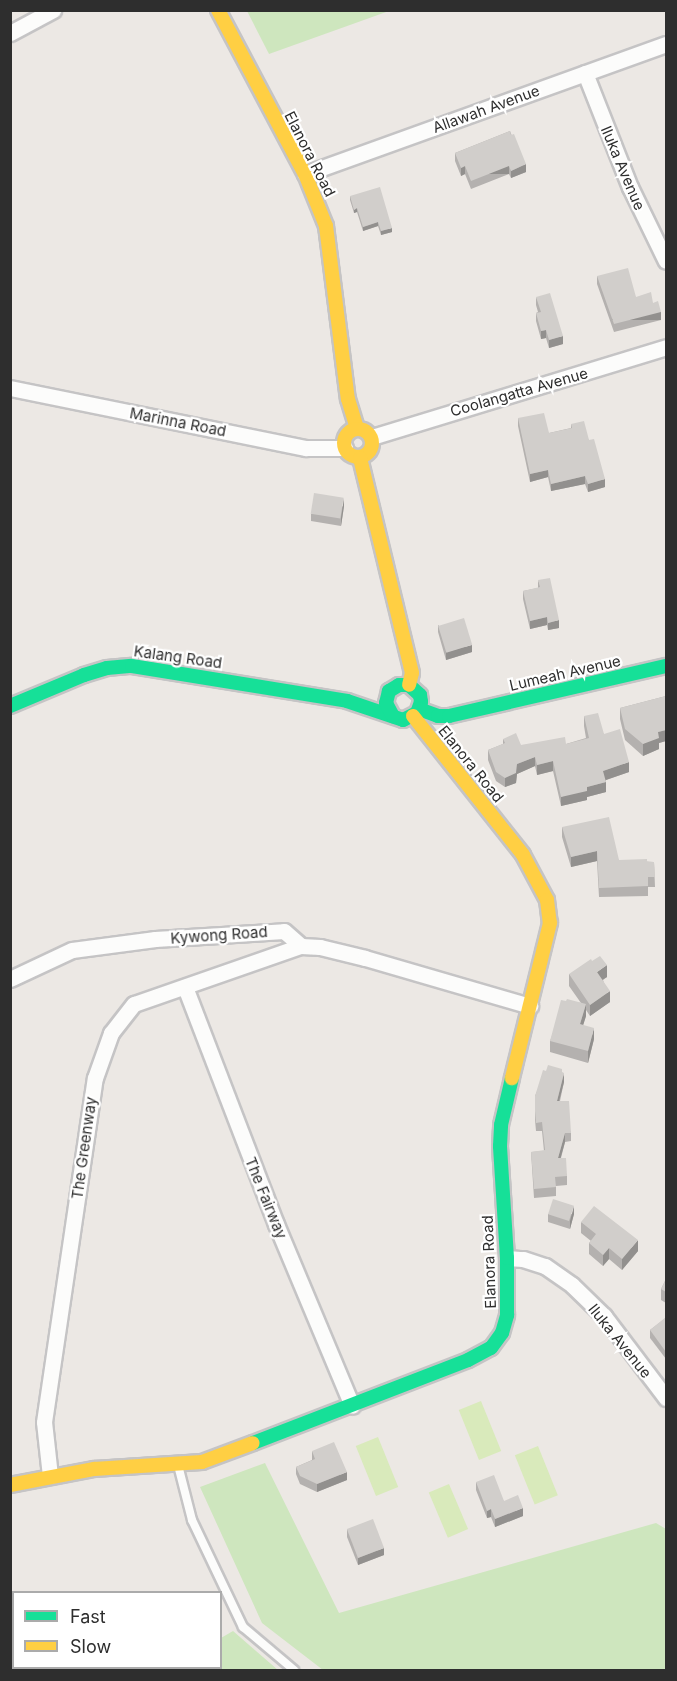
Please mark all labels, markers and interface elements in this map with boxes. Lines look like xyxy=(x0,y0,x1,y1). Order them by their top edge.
street label: Allawah Avenue xyxy=(430,81,542,137)
street label: Elanora Road xyxy=(281,108,339,200)
street label: Iluka Avenue xyxy=(597,123,649,213)
street label: Coolangatta Avenue xyxy=(448,364,590,420)
street label: Marinna Road xyxy=(128,404,228,440)
street label: Kalang Road xyxy=(133,642,223,672)
street label: Lumeah Avenue xyxy=(508,651,622,695)
street label: Elanora Road xyxy=(435,722,507,806)
street label: Kywong Road xyxy=(170,923,268,947)
street label: The Greenway xyxy=(68,1096,100,1200)
street label: The Fairway xyxy=(241,1154,291,1242)
street label: Elanora Road xyxy=(478,1215,500,1309)
street label: Iluka Avenue xyxy=(585,1300,655,1382)
legend xyxy=(12,1591,222,1669)
text: Fast xyxy=(70,1606,106,1627)
text: Slow xyxy=(70,1636,111,1657)

